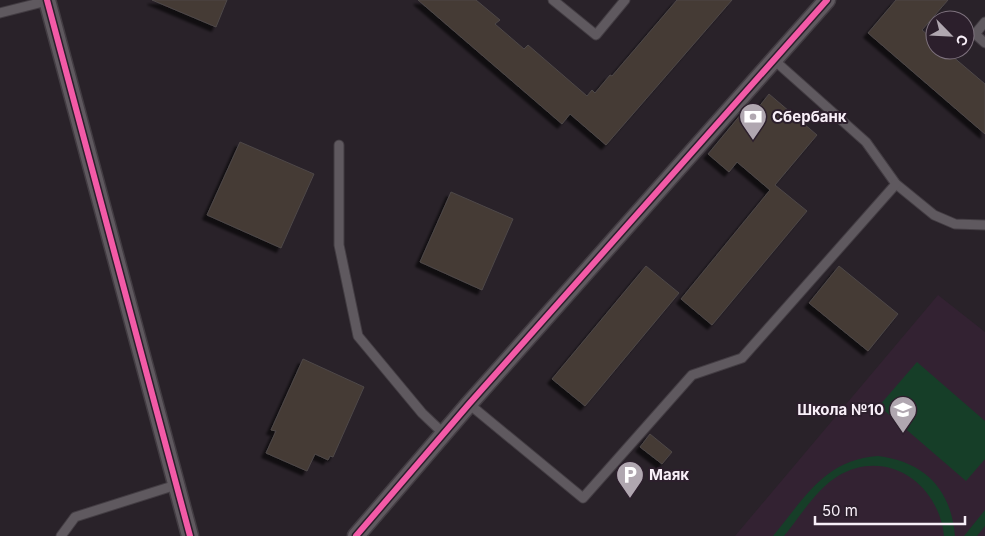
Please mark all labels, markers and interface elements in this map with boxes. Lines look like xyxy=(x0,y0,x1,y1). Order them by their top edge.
north arrow xyxy=(925,10,975,60)
text: С xyxy=(952,32,972,49)
bank icon: Сбербанк xyxy=(738,102,768,141)
place label: Сбербанк xyxy=(772,107,847,126)
school or university icon: Школа №10 xyxy=(888,395,918,434)
place label: Школа №10 xyxy=(797,400,884,419)
parking icon: Маяк xyxy=(615,460,645,499)
place label: Маяк xyxy=(649,465,689,484)
scale bar xyxy=(815,494,965,526)
text: 50 m xyxy=(822,501,858,520)

